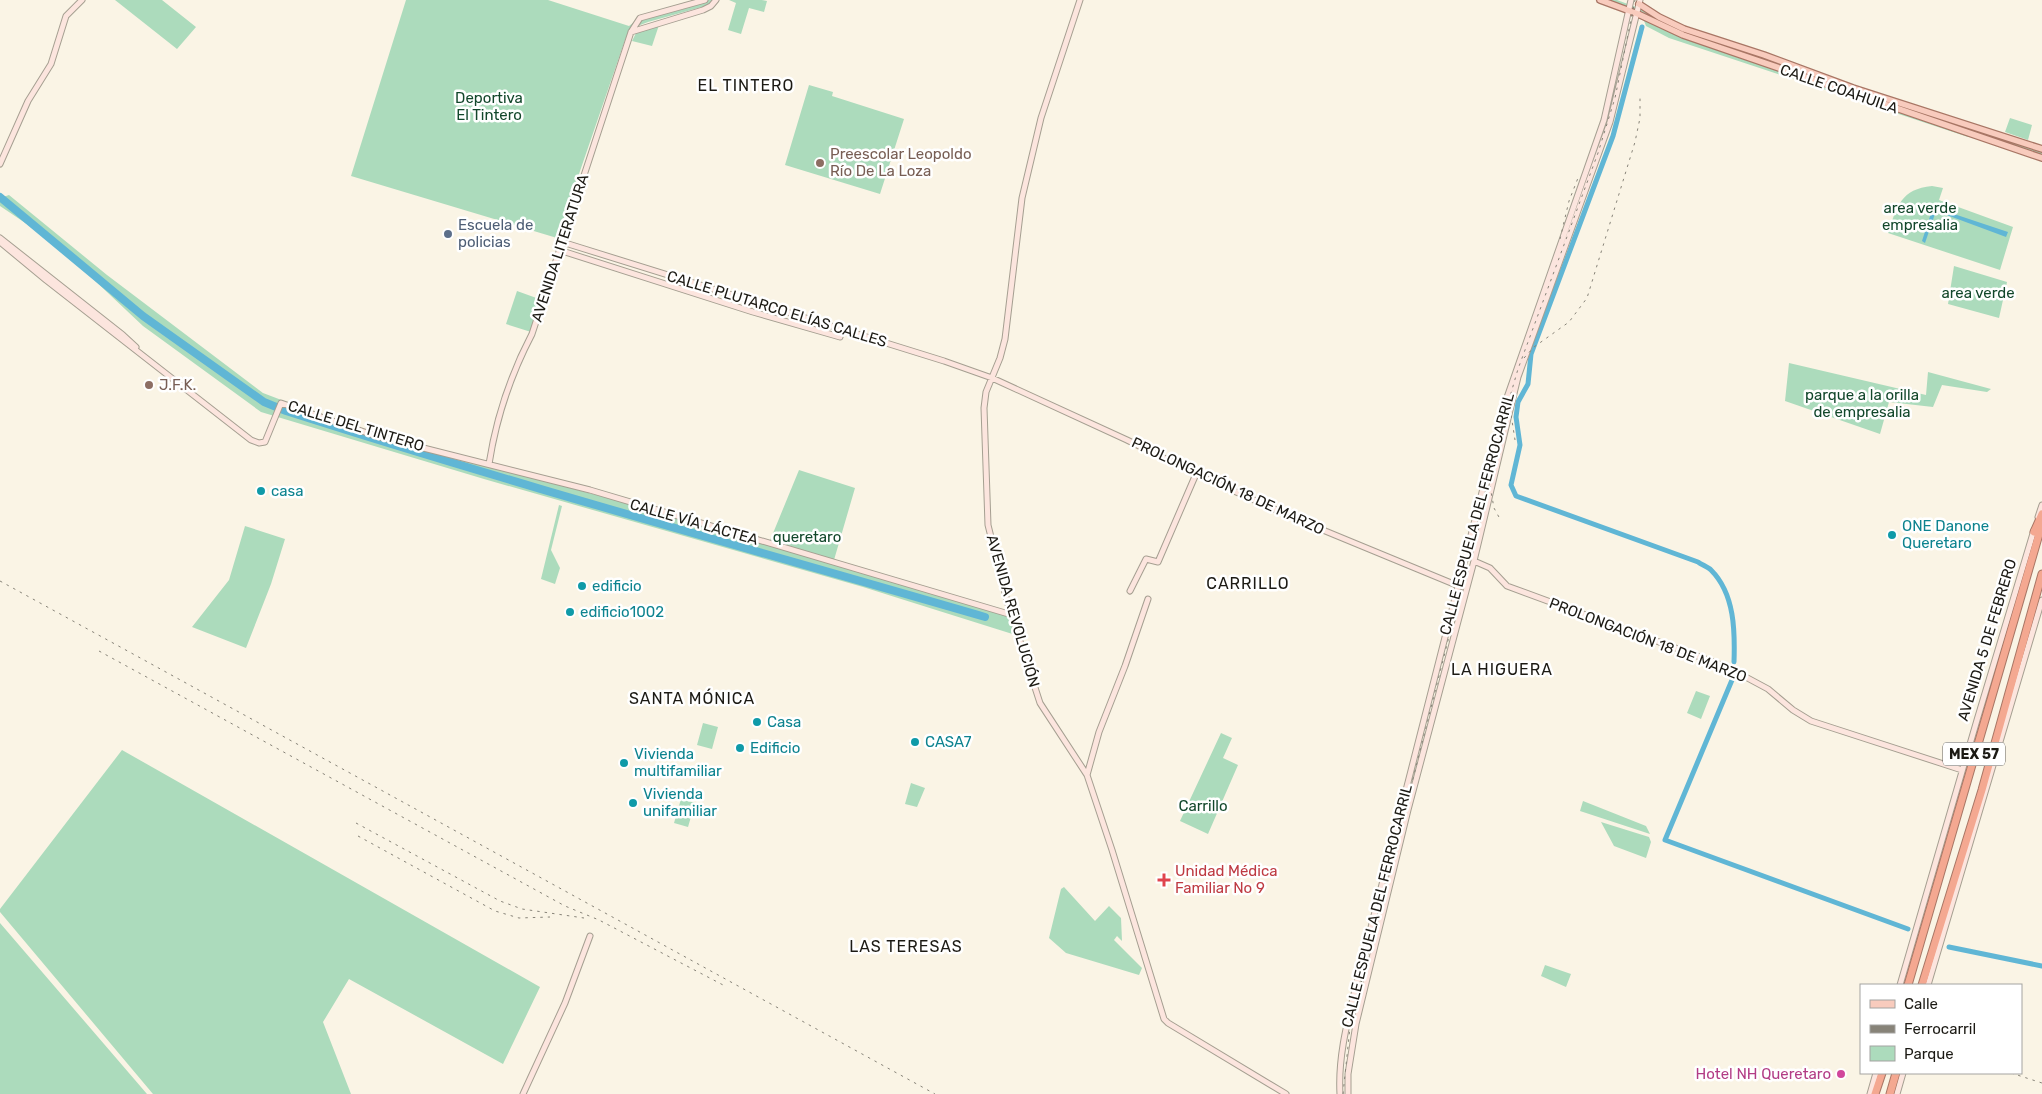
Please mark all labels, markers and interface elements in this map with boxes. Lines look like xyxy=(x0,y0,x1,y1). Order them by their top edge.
street label: CALLE COAHUILA xyxy=(1778,60,1900,118)
district label: EL TINTERO xyxy=(698,76,794,95)
park label: Deportiva El Tintero xyxy=(455,89,523,124)
place label: Preescolar Leopoldo Río De La Loza xyxy=(830,145,972,180)
marker: Preescolar Leopoldo Río De La Loza xyxy=(814,157,826,169)
street label: AVENIDA LITERATURA xyxy=(528,172,592,324)
park label: area verde empresalia xyxy=(1882,199,1958,234)
place label: Escuela de policias xyxy=(458,216,533,251)
marker: Escuela de policias xyxy=(442,228,454,240)
street label: CALLE PLUTARCO ELÍAS CALLES xyxy=(665,267,889,351)
park label: area verde xyxy=(1941,284,2015,302)
place label: J.F.K. xyxy=(159,376,196,394)
marker: J.F.K. xyxy=(143,379,155,391)
park label: parque a la orilla de empresalia xyxy=(1805,386,1919,421)
street label: CALLE ESPUELA DEL FERROCARRIL xyxy=(1436,390,1518,637)
street label: CALLE DEL TINTERO xyxy=(286,397,426,455)
street label: PROLONGACIÓN 18 DE MARZO xyxy=(1129,433,1327,539)
place label: casa xyxy=(271,482,304,500)
marker: casa xyxy=(255,485,267,497)
street label: CALLE VÍA LÁCTEA xyxy=(628,495,760,549)
place label: ONE Danone Queretaro xyxy=(1902,517,1989,552)
park label: queretaro xyxy=(773,528,841,546)
marker: ONE Danone Queretaro xyxy=(1886,529,1898,541)
street label: AVENIDA REVOLUCIÓN xyxy=(983,533,1043,689)
street label: AVENIDA 5 DE FEBRERO xyxy=(1954,557,2020,723)
district label: CARRILLO xyxy=(1206,574,1290,593)
place label: edificio xyxy=(592,577,642,595)
marker: edificio xyxy=(576,580,588,592)
street label: PROLONGACIÓN 18 DE MARZO xyxy=(1547,594,1749,686)
place label: edificio1002 xyxy=(580,603,664,621)
marker: edificio1002 xyxy=(564,606,576,618)
district label: LA HIGUERA xyxy=(1451,660,1553,679)
district label: SANTA MÓNICA xyxy=(629,688,755,708)
place label: Casa xyxy=(767,713,801,731)
marker: Casa xyxy=(751,716,763,728)
place label: CASA7 xyxy=(925,733,972,751)
marker: CASA7 xyxy=(909,736,921,748)
place label: Edificio xyxy=(750,739,800,757)
marker: Edificio xyxy=(734,742,746,754)
road number: MEX 57 xyxy=(1943,742,2005,766)
place label: Vivienda multifamiliar xyxy=(634,745,722,780)
marker: Vivienda multifamiliar xyxy=(618,757,630,769)
street label: CALLE ESPUELA DEL FERROCARRIL xyxy=(1338,782,1416,1029)
place label: Vivienda unifamiliar xyxy=(643,785,717,820)
marker: Vivienda unifamiliar xyxy=(627,797,639,809)
park label: Carrillo xyxy=(1178,797,1228,815)
place label: Unidad Médica Familiar No 9 xyxy=(1175,862,1277,897)
marker: Unidad Médica Familiar No 9 xyxy=(1157,873,1171,887)
district label: LAS TERESAS xyxy=(849,937,963,956)
legend xyxy=(1860,984,2022,1074)
text: Calle xyxy=(1904,995,1938,1013)
text: Ferrocarril xyxy=(1904,1020,1976,1038)
text: Parque xyxy=(1904,1045,1954,1063)
place label: Hotel NH Queretaro xyxy=(1696,1065,1831,1083)
marker: Hotel NH Queretaro xyxy=(1835,1068,1847,1080)

